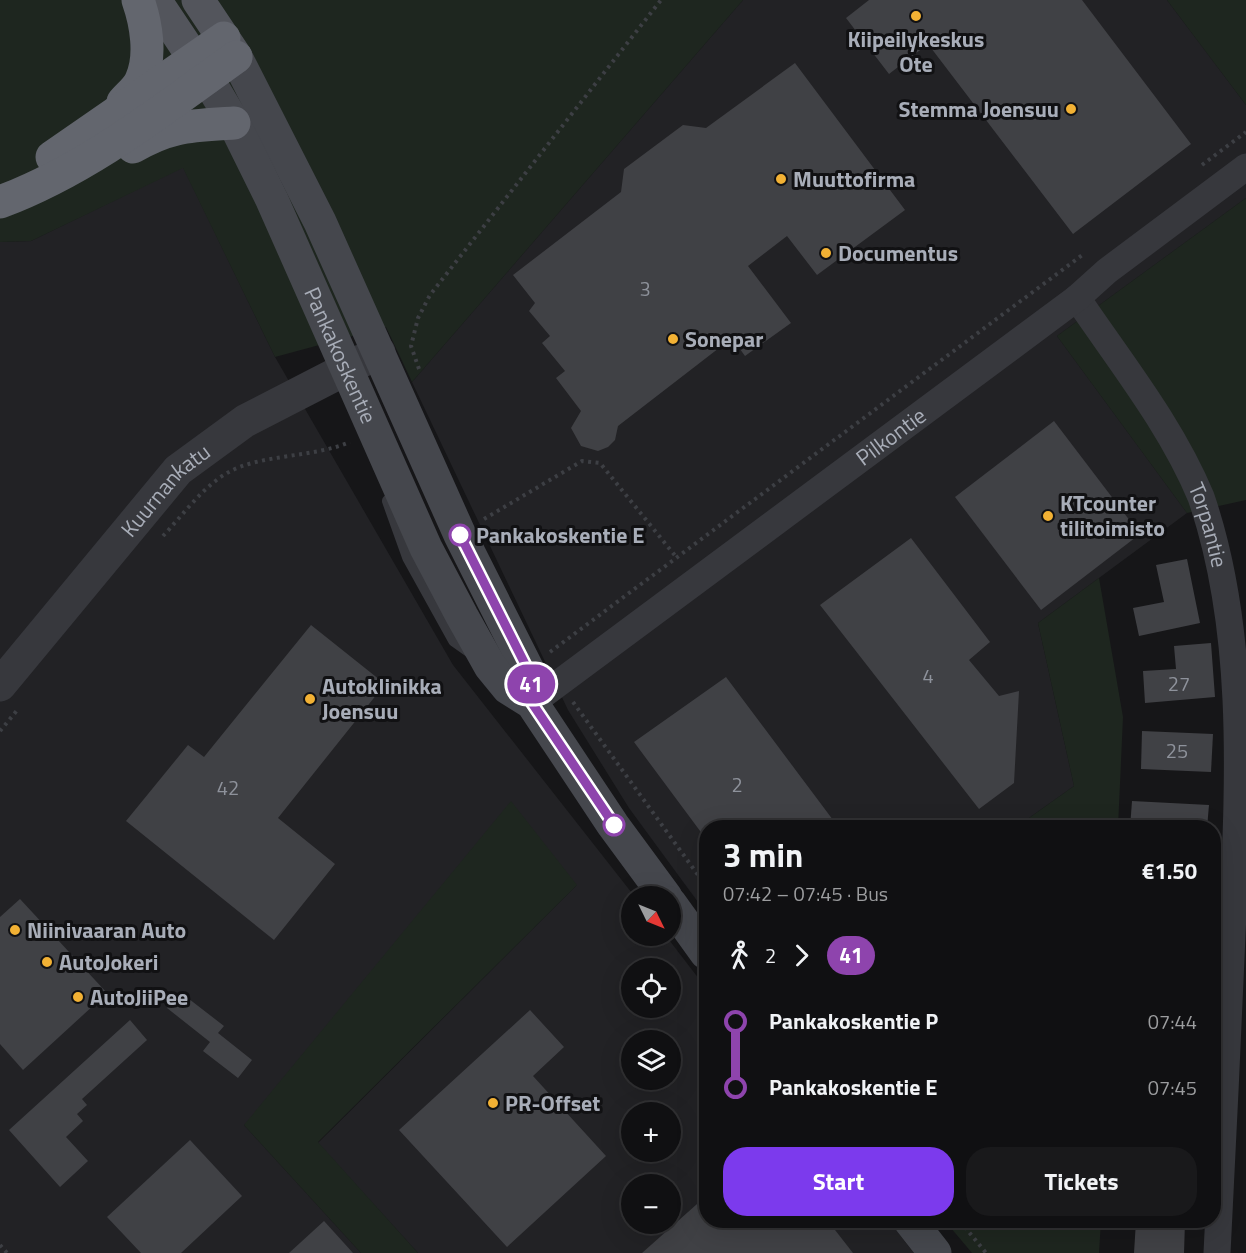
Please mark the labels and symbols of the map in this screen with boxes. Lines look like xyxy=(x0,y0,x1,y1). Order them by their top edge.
marker: Kiipeilykeskus Ote xyxy=(909,9,923,23)
place label: Kiipeilykeskus Ote xyxy=(848,22,984,81)
place label: Stemma Joensuu xyxy=(899,92,1059,126)
marker: Stemma Joensuu xyxy=(1064,102,1078,116)
place label: Muuttofirma xyxy=(793,162,915,196)
marker: Muuttofirma xyxy=(774,172,788,186)
place label: Documentus xyxy=(838,236,958,270)
marker: Documentus xyxy=(819,246,833,260)
house number: 3 xyxy=(639,273,651,304)
street label: Pankakoskentie xyxy=(296,281,386,429)
place label: Sonepar xyxy=(685,322,763,356)
marker: Sonepar xyxy=(666,332,680,346)
street label: Pilkontie xyxy=(848,399,933,474)
street label: Kuurnankatu xyxy=(112,435,217,544)
street label: Torpantie xyxy=(1180,477,1237,571)
place label: KTcounter tilitoimisto xyxy=(1060,486,1165,545)
marker: KTcounter tilitoimisto xyxy=(1041,509,1055,523)
place label: Pankakoskentie E xyxy=(476,518,645,552)
marker: Pankakoskentie E xyxy=(449,524,471,546)
house number: 4 xyxy=(922,660,934,691)
line badge: 41 xyxy=(504,664,558,704)
house number: 27 xyxy=(1168,668,1190,699)
place label: Autoklinikka Joensuu xyxy=(322,669,442,728)
marker: Autoklinikka Joensuu xyxy=(303,692,317,706)
house number: 25 xyxy=(1166,735,1188,766)
house number: 2 xyxy=(731,769,743,800)
house number: 42 xyxy=(217,772,239,803)
unlabelled marker xyxy=(603,814,625,836)
north arrow xyxy=(621,886,681,946)
place label: Niinivaaran Auto xyxy=(27,913,186,947)
marker: Niinivaaran Auto xyxy=(8,923,22,937)
place label: AutoJokeri xyxy=(59,945,158,979)
marker: AutoJokeri xyxy=(40,955,54,969)
place label: AutoJiiPee xyxy=(90,980,188,1014)
marker: AutoJiiPee xyxy=(71,990,85,1004)
place label: PR-Offset xyxy=(505,1086,600,1120)
marker: PR-Offset xyxy=(486,1096,500,1110)

